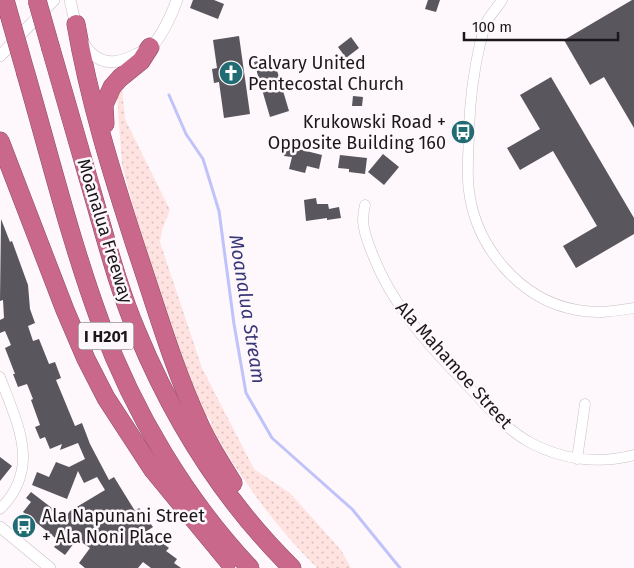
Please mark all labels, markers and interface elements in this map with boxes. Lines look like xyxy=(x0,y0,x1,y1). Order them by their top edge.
scale bar xyxy=(464,10,618,42)
text: 100 m xyxy=(472,18,512,36)
place label: Calvary United Pentecostal Church xyxy=(248,52,404,95)
church icon: Calvary United Pentecostal Church xyxy=(218,60,244,86)
place label: Krukowski Road + Opposite Building 160 xyxy=(268,111,446,154)
bus stop icon: Krukowski Road + Opposite Building 160 xyxy=(450,119,476,145)
street label: Moanalua Freeway xyxy=(73,156,137,306)
water label: Moanalua Stream xyxy=(224,233,271,385)
street label: Ala Mahamoe Street xyxy=(391,297,517,433)
road number: I H201 xyxy=(78,322,134,350)
place label: Ala Napunani Street + Ala Noni Place xyxy=(42,505,205,548)
bus stop icon: Ala Napunani Street + Ala Noni Place xyxy=(11,513,37,539)

